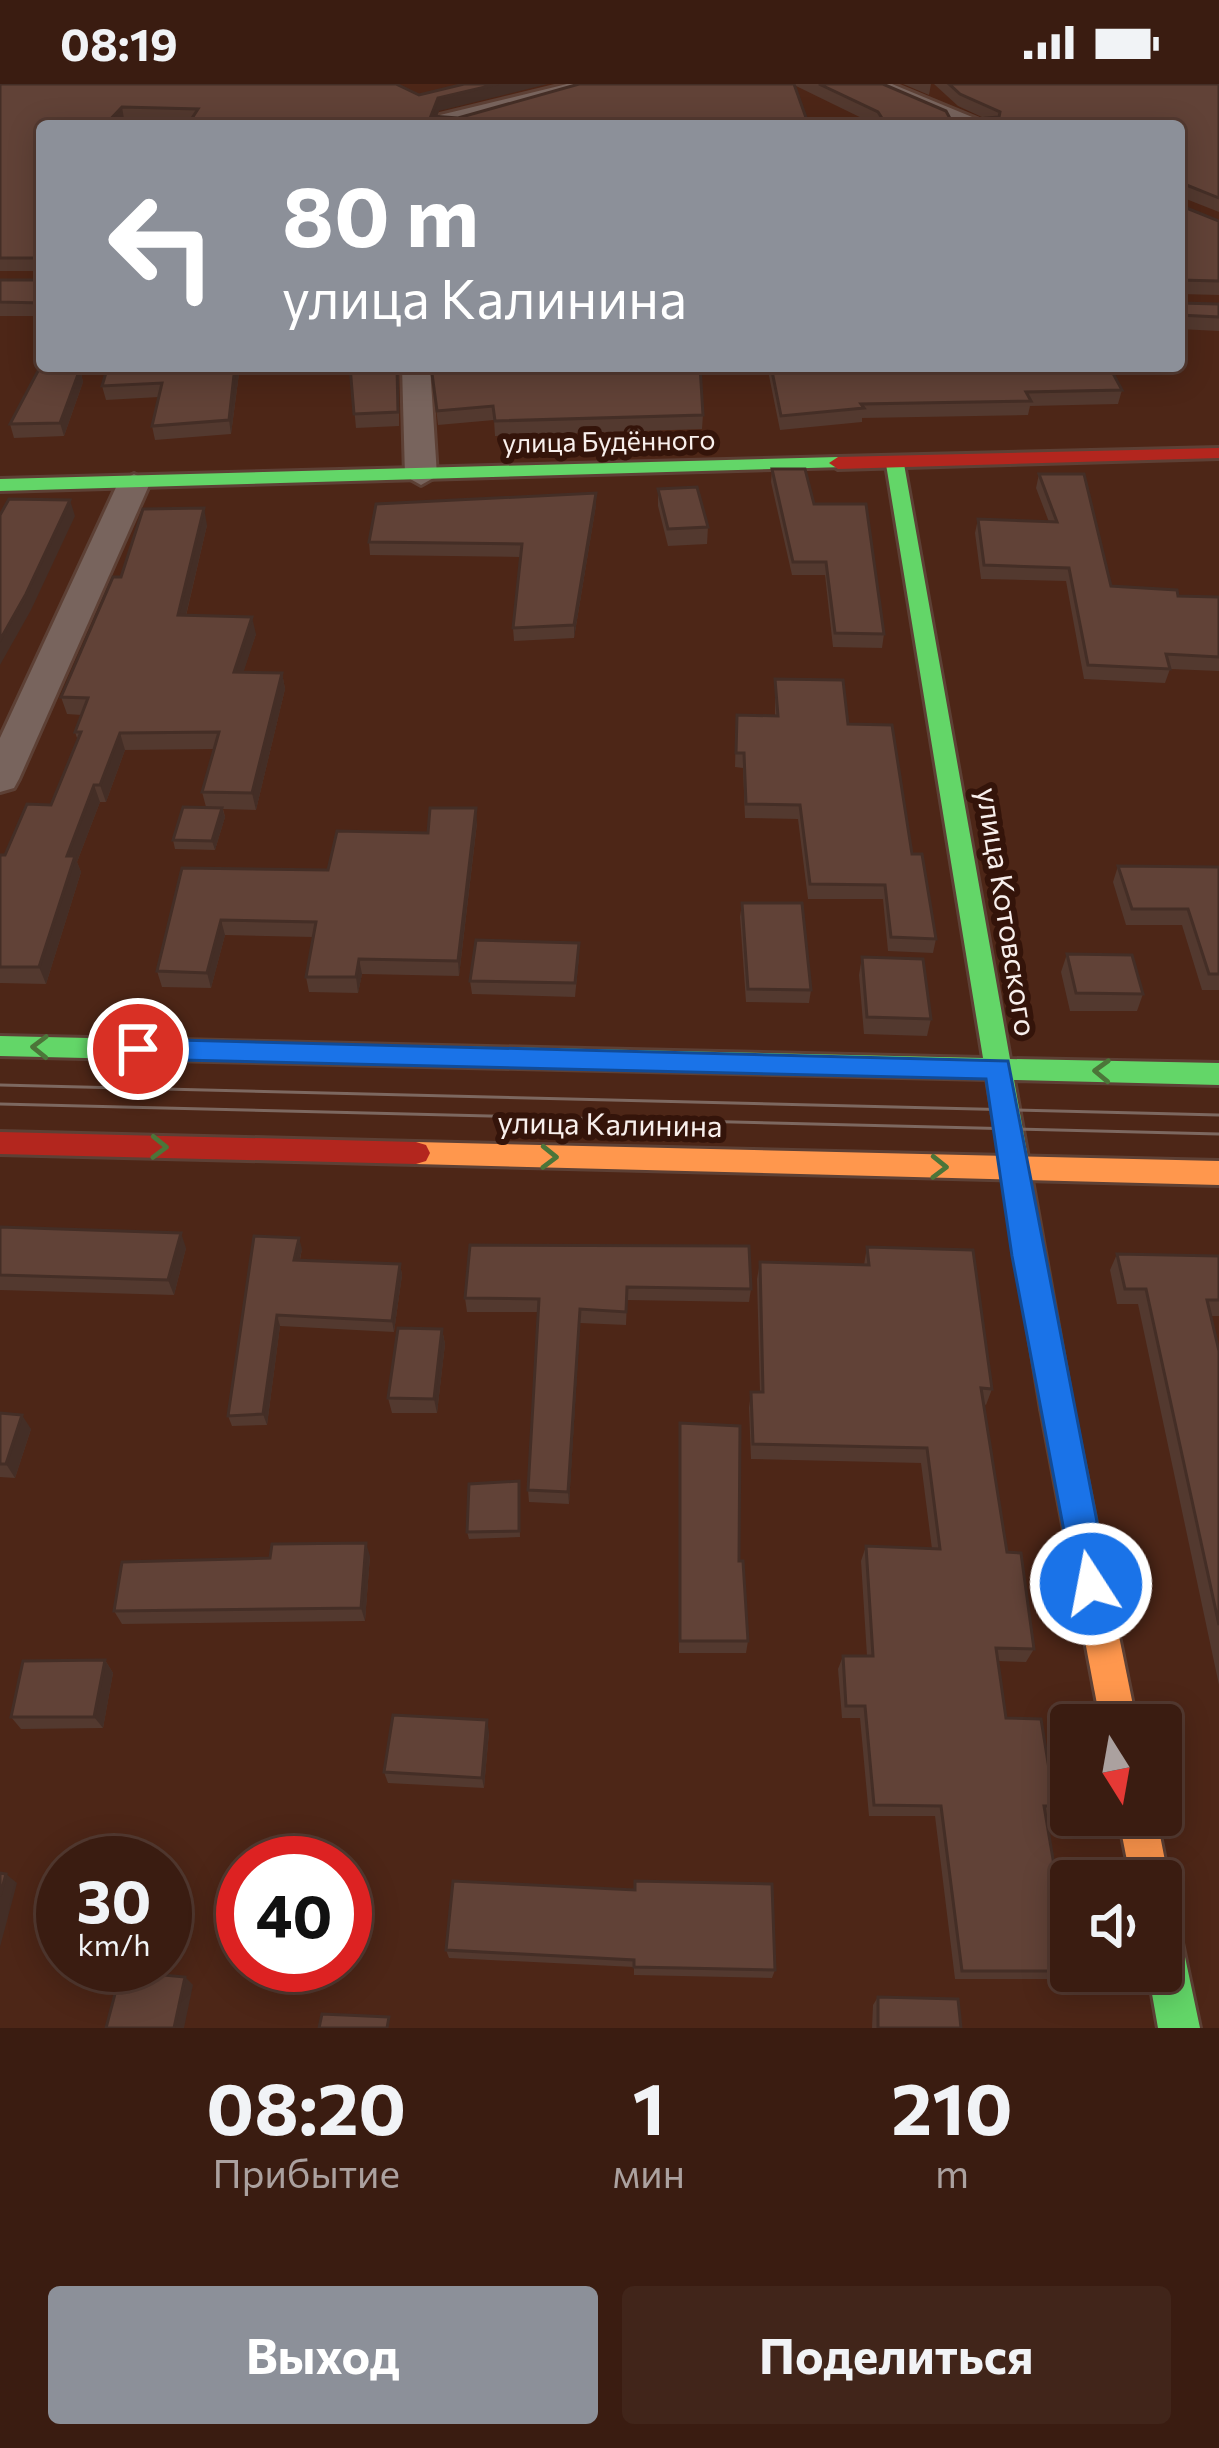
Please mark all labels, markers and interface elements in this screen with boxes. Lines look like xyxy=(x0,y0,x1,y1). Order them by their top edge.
text: 08:19 xyxy=(60,15,178,70)
text: 80 m xyxy=(282,162,479,264)
icon: left xyxy=(84,168,240,324)
text: улица Калинина xyxy=(282,264,687,330)
street label: улица Будённого xyxy=(502,422,716,459)
street label: улица Котовского xyxy=(971,785,1046,1039)
pin xyxy=(87,998,189,1100)
icon: arrive xyxy=(105,1016,171,1082)
one-way arrow xyxy=(30,1035,49,1061)
one-way arrow xyxy=(1092,1058,1111,1084)
street label: улица Калинина xyxy=(497,1102,723,1143)
one-way arrow xyxy=(150,1134,169,1160)
one-way arrow xyxy=(540,1143,559,1169)
one-way arrow xyxy=(930,1153,949,1179)
position arrow xyxy=(1028,1521,1154,1647)
north arrow xyxy=(1050,1704,1182,1836)
map controls xyxy=(1050,1704,1182,1992)
speed limit sign: 40 xyxy=(216,1836,372,1992)
button: sound xyxy=(1050,1860,1182,1992)
text: 30 xyxy=(77,1862,151,1935)
text: km/h xyxy=(78,1925,150,1962)
text: 08:20 xyxy=(206,2062,406,2150)
text: 1 xyxy=(632,2062,665,2150)
text: 210 xyxy=(891,2062,1013,2150)
text: Прибытие xyxy=(213,2148,400,2196)
text: мин xyxy=(613,2148,685,2196)
text: m xyxy=(935,2148,969,2196)
button: Выход xyxy=(48,2286,598,2424)
button: Поделиться xyxy=(622,2286,1171,2424)

